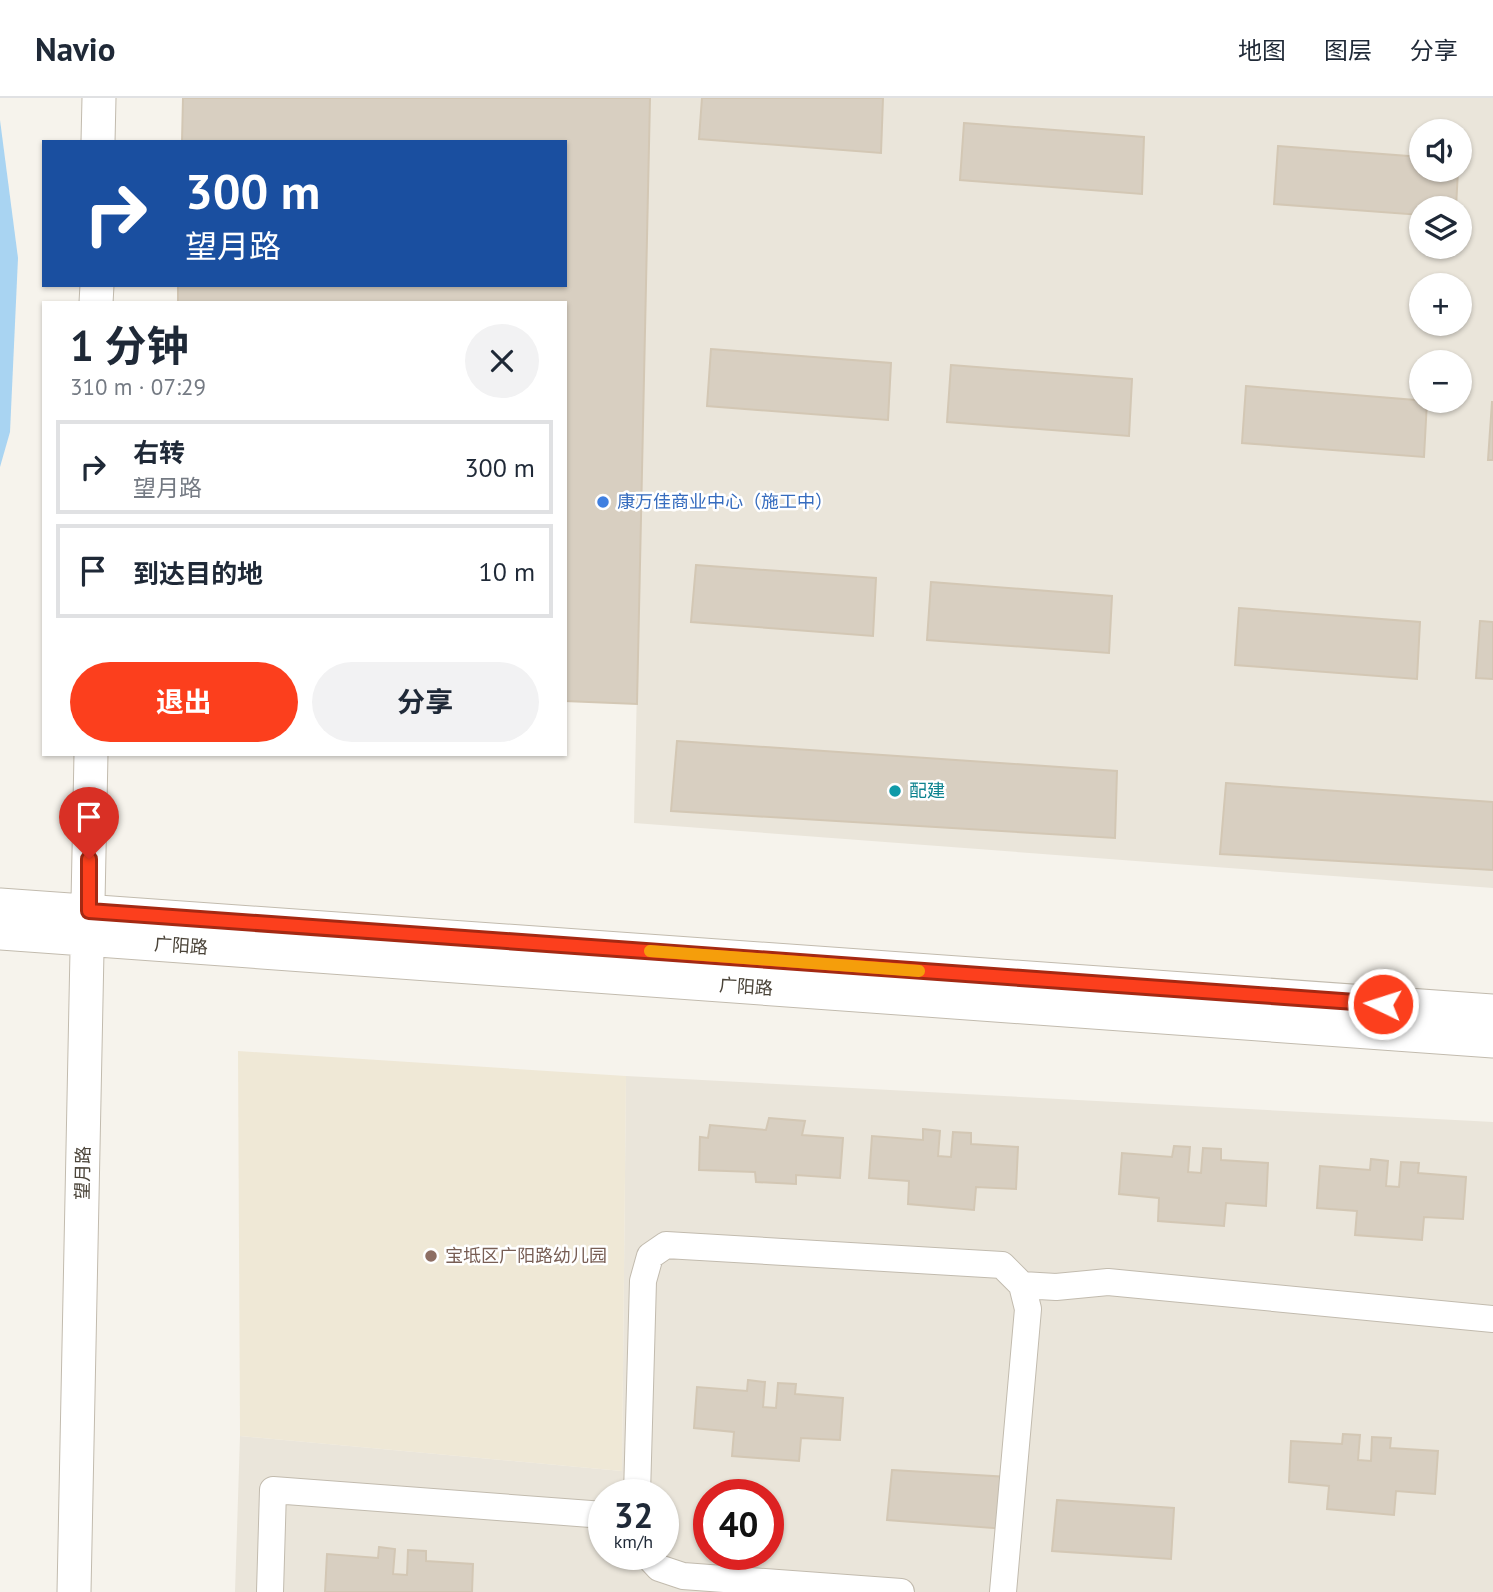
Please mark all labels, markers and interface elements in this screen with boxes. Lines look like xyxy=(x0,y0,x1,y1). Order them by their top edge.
text: Navio xyxy=(35,27,115,70)
text: 地图 xyxy=(1238,35,1286,66)
text: 图层 xyxy=(1324,35,1372,66)
text: 分享 xyxy=(1410,35,1458,66)
map controls xyxy=(1409,119,1472,413)
button: sound xyxy=(1409,119,1472,182)
text: 300 m xyxy=(185,159,320,223)
icon: right xyxy=(70,168,161,259)
button: layers xyxy=(1409,196,1472,259)
text: 望月路 xyxy=(185,225,281,267)
button: + xyxy=(1409,273,1472,336)
text: 1 分钟 xyxy=(70,318,188,373)
button: close xyxy=(465,324,539,398)
button: − xyxy=(1409,350,1472,413)
text: 310 m · 07:29 xyxy=(70,372,206,401)
text: 右转 xyxy=(133,436,185,469)
icon: right xyxy=(74,448,112,486)
text: 300 m xyxy=(464,451,535,484)
text: 望月路 xyxy=(133,473,202,502)
place label: 康万佳商业中心（施工中） xyxy=(617,490,833,513)
marker: 康万佳商业中心（施工中） xyxy=(595,494,611,510)
icon: arrive xyxy=(74,552,112,590)
text: 10 m xyxy=(479,555,535,588)
text: 到达目的地 xyxy=(133,557,263,590)
button: 退出 xyxy=(70,662,298,742)
button: 分享 xyxy=(312,662,539,742)
place label: 配建 xyxy=(909,779,945,802)
marker: 配建 xyxy=(887,783,903,799)
pin xyxy=(59,787,119,859)
icon: arrive xyxy=(70,798,108,836)
street label: 广阳路 xyxy=(153,932,209,959)
position arrow xyxy=(1346,967,1420,1041)
street label: 广阳路 xyxy=(718,973,774,1000)
street label: 望月路 xyxy=(71,1146,94,1200)
place label: 宝坻区广阳路幼儿园 xyxy=(445,1244,607,1267)
marker: 宝坻区广阳路幼儿园 xyxy=(423,1248,439,1264)
speed limit sign: 40 xyxy=(693,1479,784,1570)
text: 32 xyxy=(614,1492,653,1538)
text: km/h xyxy=(614,1530,653,1553)

